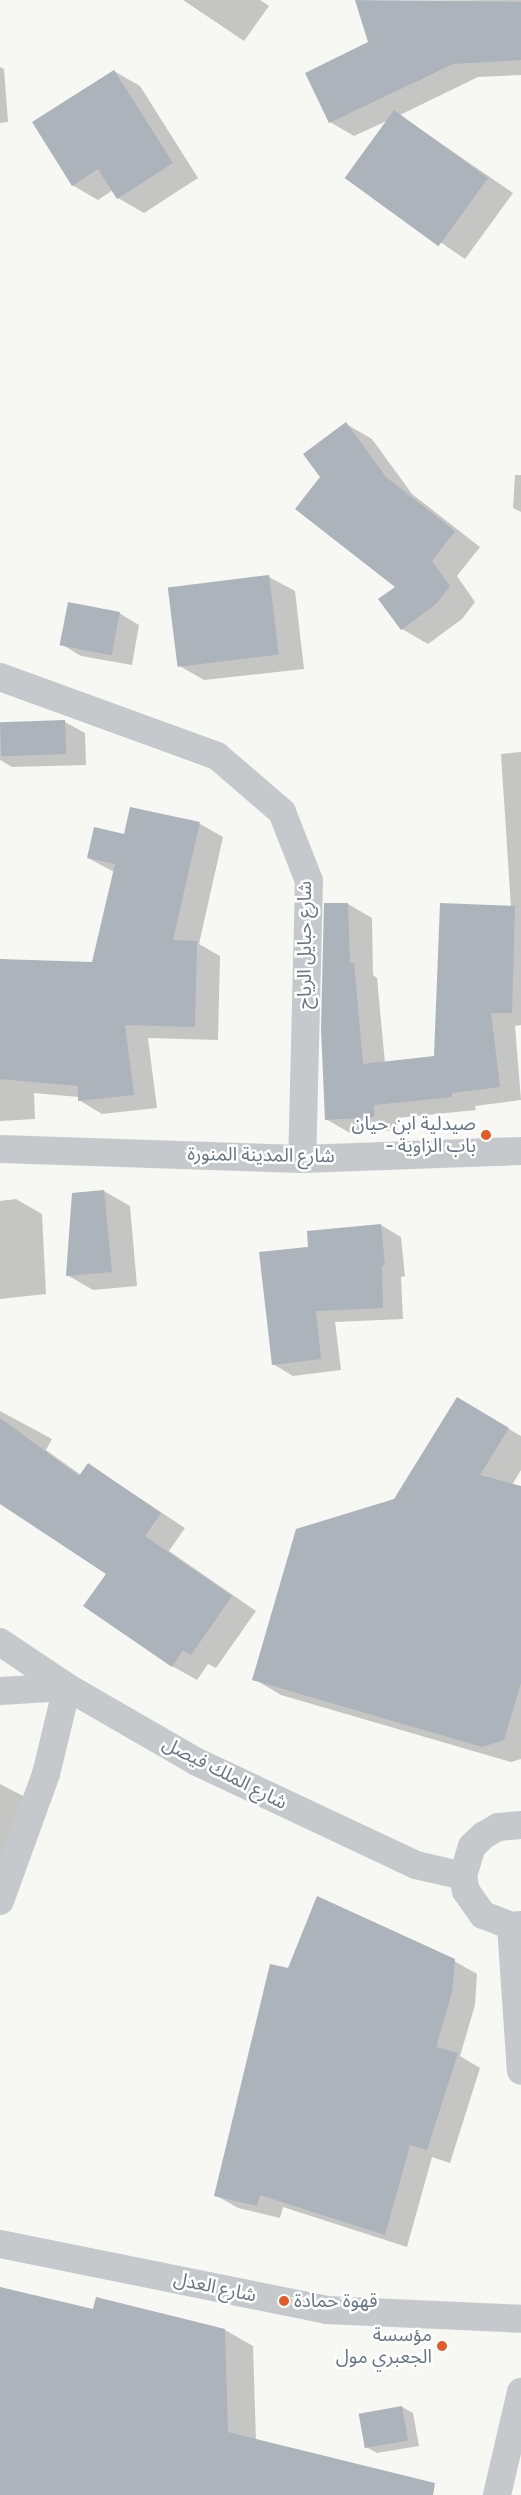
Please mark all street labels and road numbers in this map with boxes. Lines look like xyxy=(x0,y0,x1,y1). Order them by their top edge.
street label: شارع حبايل الرياح xyxy=(294,881,316,1009)
street label: شارع المدينة المنورة xyxy=(187,1142,335,1168)
street label: شارع الملك فيصل xyxy=(159,1732,291,1814)
street label: شارع العدل xyxy=(172,2267,258,2307)

